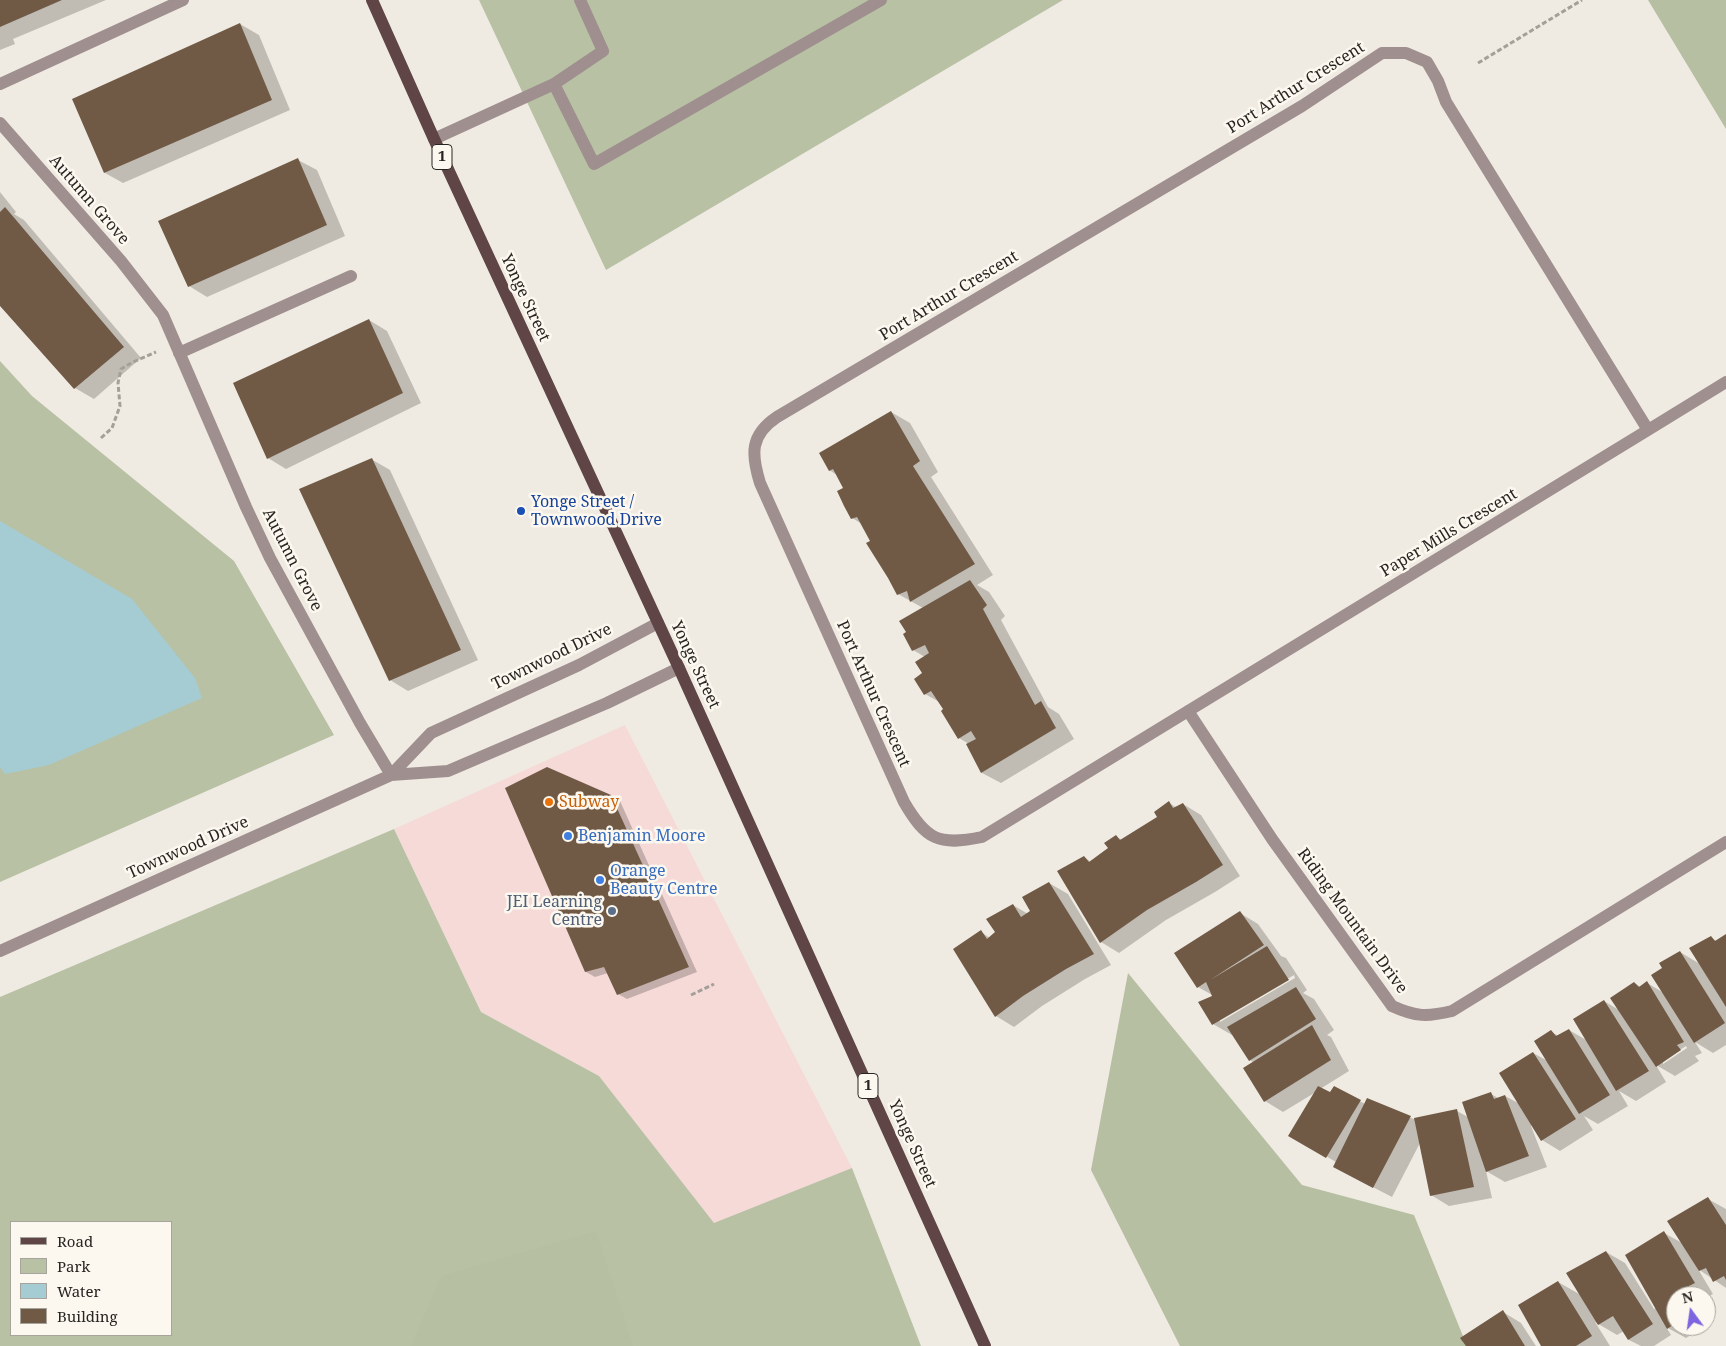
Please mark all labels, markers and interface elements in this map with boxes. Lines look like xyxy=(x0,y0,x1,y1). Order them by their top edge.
street label: Port Arthur Crescent xyxy=(1224,38,1368,138)
road number: 1 xyxy=(432,144,452,170)
street label: Autumn Grove xyxy=(45,151,133,249)
street label: Port Arthur Crescent xyxy=(876,247,1022,345)
street label: Yonge Street xyxy=(496,251,554,345)
street label: Paper Mills Crescent xyxy=(1377,485,1521,581)
place label: Yonge Street / Townwood Drive xyxy=(531,492,662,530)
marker: Yonge Street / Townwood Drive xyxy=(515,505,527,517)
street label: Autumn Grove xyxy=(258,506,326,614)
street label: Yonge Street xyxy=(666,618,724,712)
street label: Port Arthur Crescent xyxy=(832,618,914,770)
street label: Townwood Drive xyxy=(489,620,615,694)
place label: Subway xyxy=(559,792,619,812)
marker: Subway xyxy=(543,796,555,808)
street label: Townwood Drive xyxy=(124,813,252,883)
place label: Benjamin Moore xyxy=(578,826,705,846)
marker: Benjamin Moore xyxy=(562,830,574,842)
street label: Riding Mountain Drive xyxy=(1293,845,1411,997)
place label: Orange Beauty Centre xyxy=(610,861,717,899)
marker: Orange Beauty Centre xyxy=(594,874,606,886)
place label: JEI Learning Centre xyxy=(507,892,602,930)
marker: JEI Learning Centre xyxy=(606,905,618,917)
road number: 1 xyxy=(858,1074,878,1098)
street label: Yonge Street xyxy=(884,1097,940,1191)
legend xyxy=(10,1221,172,1336)
text: Road xyxy=(57,1231,93,1251)
text: Park xyxy=(57,1256,90,1276)
text: Water xyxy=(57,1281,100,1301)
north arrow xyxy=(1666,1286,1716,1336)
text: N xyxy=(1680,1286,1695,1307)
text: Building xyxy=(57,1306,118,1326)

